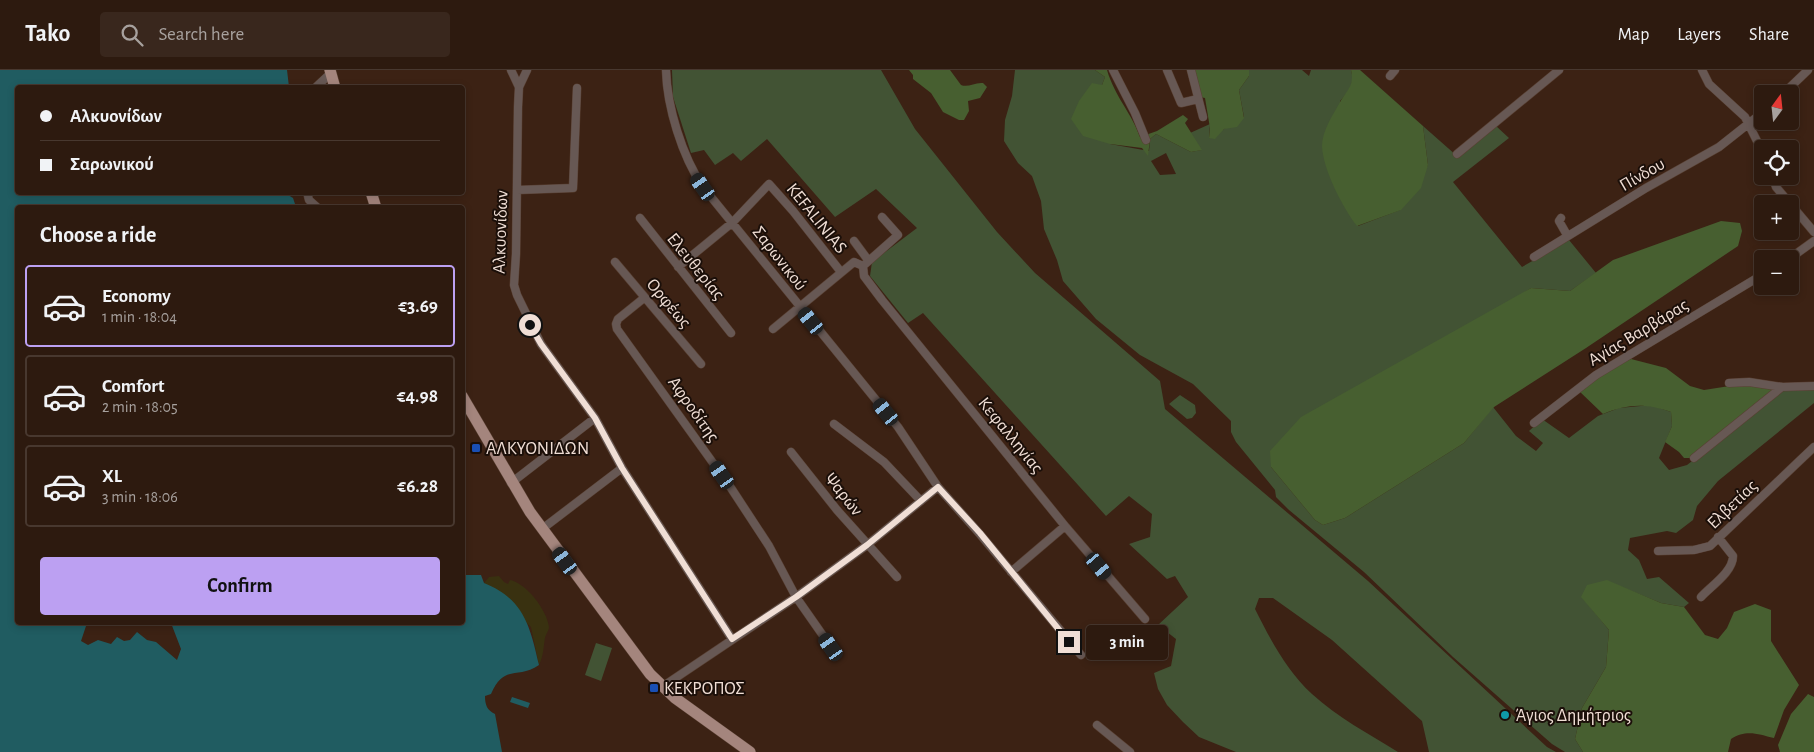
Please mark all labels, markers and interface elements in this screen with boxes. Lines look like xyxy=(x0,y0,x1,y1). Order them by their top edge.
search box xyxy=(100,12,450,57)
icon: search xyxy=(118,21,146,49)
text: Tako xyxy=(25,22,70,46)
text: Search here xyxy=(158,25,244,44)
text: Map xyxy=(1618,26,1649,44)
text: Layers xyxy=(1677,26,1721,44)
text: Share xyxy=(1749,26,1789,44)
north arrow xyxy=(1754,85,1799,130)
map controls xyxy=(1754,85,1799,295)
text: Αλκυονίδων xyxy=(70,107,162,126)
button: locate xyxy=(1754,140,1799,185)
street label: Πίνδου xyxy=(1616,154,1668,195)
text: Σαρωνικού xyxy=(70,155,154,174)
car xyxy=(688,170,717,204)
street label: KEFALINIAS xyxy=(783,180,850,257)
street label: Αλκυονίδων xyxy=(490,189,511,274)
button: + xyxy=(1754,195,1799,240)
street label: Σαρωνικού xyxy=(749,223,810,294)
text: Choose a ride xyxy=(40,224,156,246)
street label: Ελευθερίας xyxy=(663,229,728,303)
button: − xyxy=(1754,250,1799,295)
street label: Ορφέως xyxy=(643,276,694,332)
icon: car xyxy=(42,284,87,329)
text: Economy xyxy=(102,287,171,306)
street label: Αγίας Βαρβάρας xyxy=(1585,295,1692,370)
text: €3.69 xyxy=(398,297,438,316)
car xyxy=(795,305,826,337)
text: 1 min · 18:04 xyxy=(102,309,177,325)
route start xyxy=(519,314,541,336)
street label: Αφροδίτης xyxy=(664,373,723,446)
icon: car xyxy=(42,374,87,419)
text: Comfort xyxy=(102,377,164,396)
text: €4.98 xyxy=(397,387,438,406)
street label: Κεφαλληνίας xyxy=(974,394,1047,477)
car xyxy=(870,396,901,428)
text: 2 min · 18:05 xyxy=(102,399,178,415)
place label: ΑΛΚΥΟΝΙΔΩΝ xyxy=(486,440,589,458)
marker: ΑΛΚΥΟΝΙΔΩΝ xyxy=(470,442,482,454)
car xyxy=(707,458,736,492)
icon: car xyxy=(42,464,87,509)
text: XL xyxy=(102,467,122,486)
street label: Ψαρών xyxy=(821,470,866,520)
street label: Ελβετίας xyxy=(1704,476,1761,533)
text: €6.28 xyxy=(397,477,438,496)
text: 3 min · 18:06 xyxy=(102,489,178,505)
car xyxy=(550,544,579,578)
car xyxy=(1083,550,1114,582)
button: Confirm xyxy=(40,557,440,615)
callout: 3 min xyxy=(1086,624,1169,660)
car xyxy=(816,630,845,664)
route end xyxy=(1058,631,1080,653)
text: 3 min xyxy=(1110,634,1144,650)
place label: ΚΕΚΡΟΠΟΣ xyxy=(664,680,745,698)
marker: ΚΕΚΡΟΠΟΣ xyxy=(648,682,660,694)
place label: Άγιος Δημήτριος xyxy=(1515,707,1631,725)
marker: Άγιος Δημήτριος xyxy=(1499,709,1511,721)

